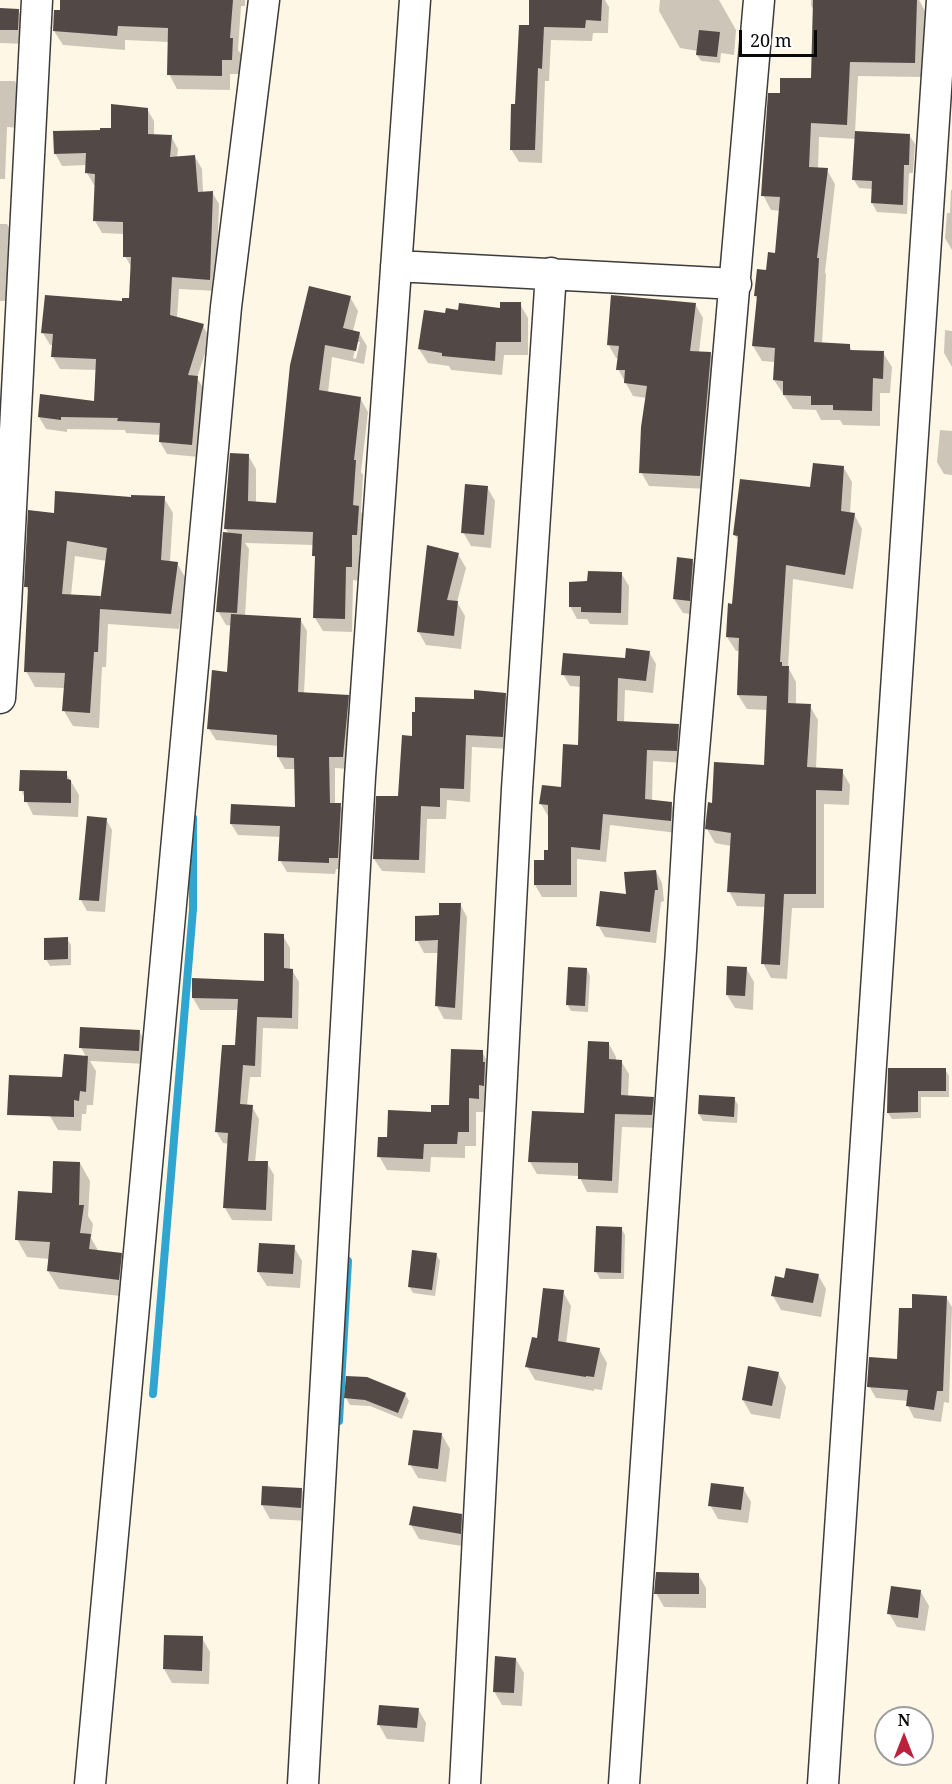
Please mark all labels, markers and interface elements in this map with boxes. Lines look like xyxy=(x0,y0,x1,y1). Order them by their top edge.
scale bar xyxy=(742,18,820,56)
text: 20 m xyxy=(750,28,792,52)
north arrow xyxy=(874,1706,934,1766)
text: N xyxy=(898,1709,910,1731)

